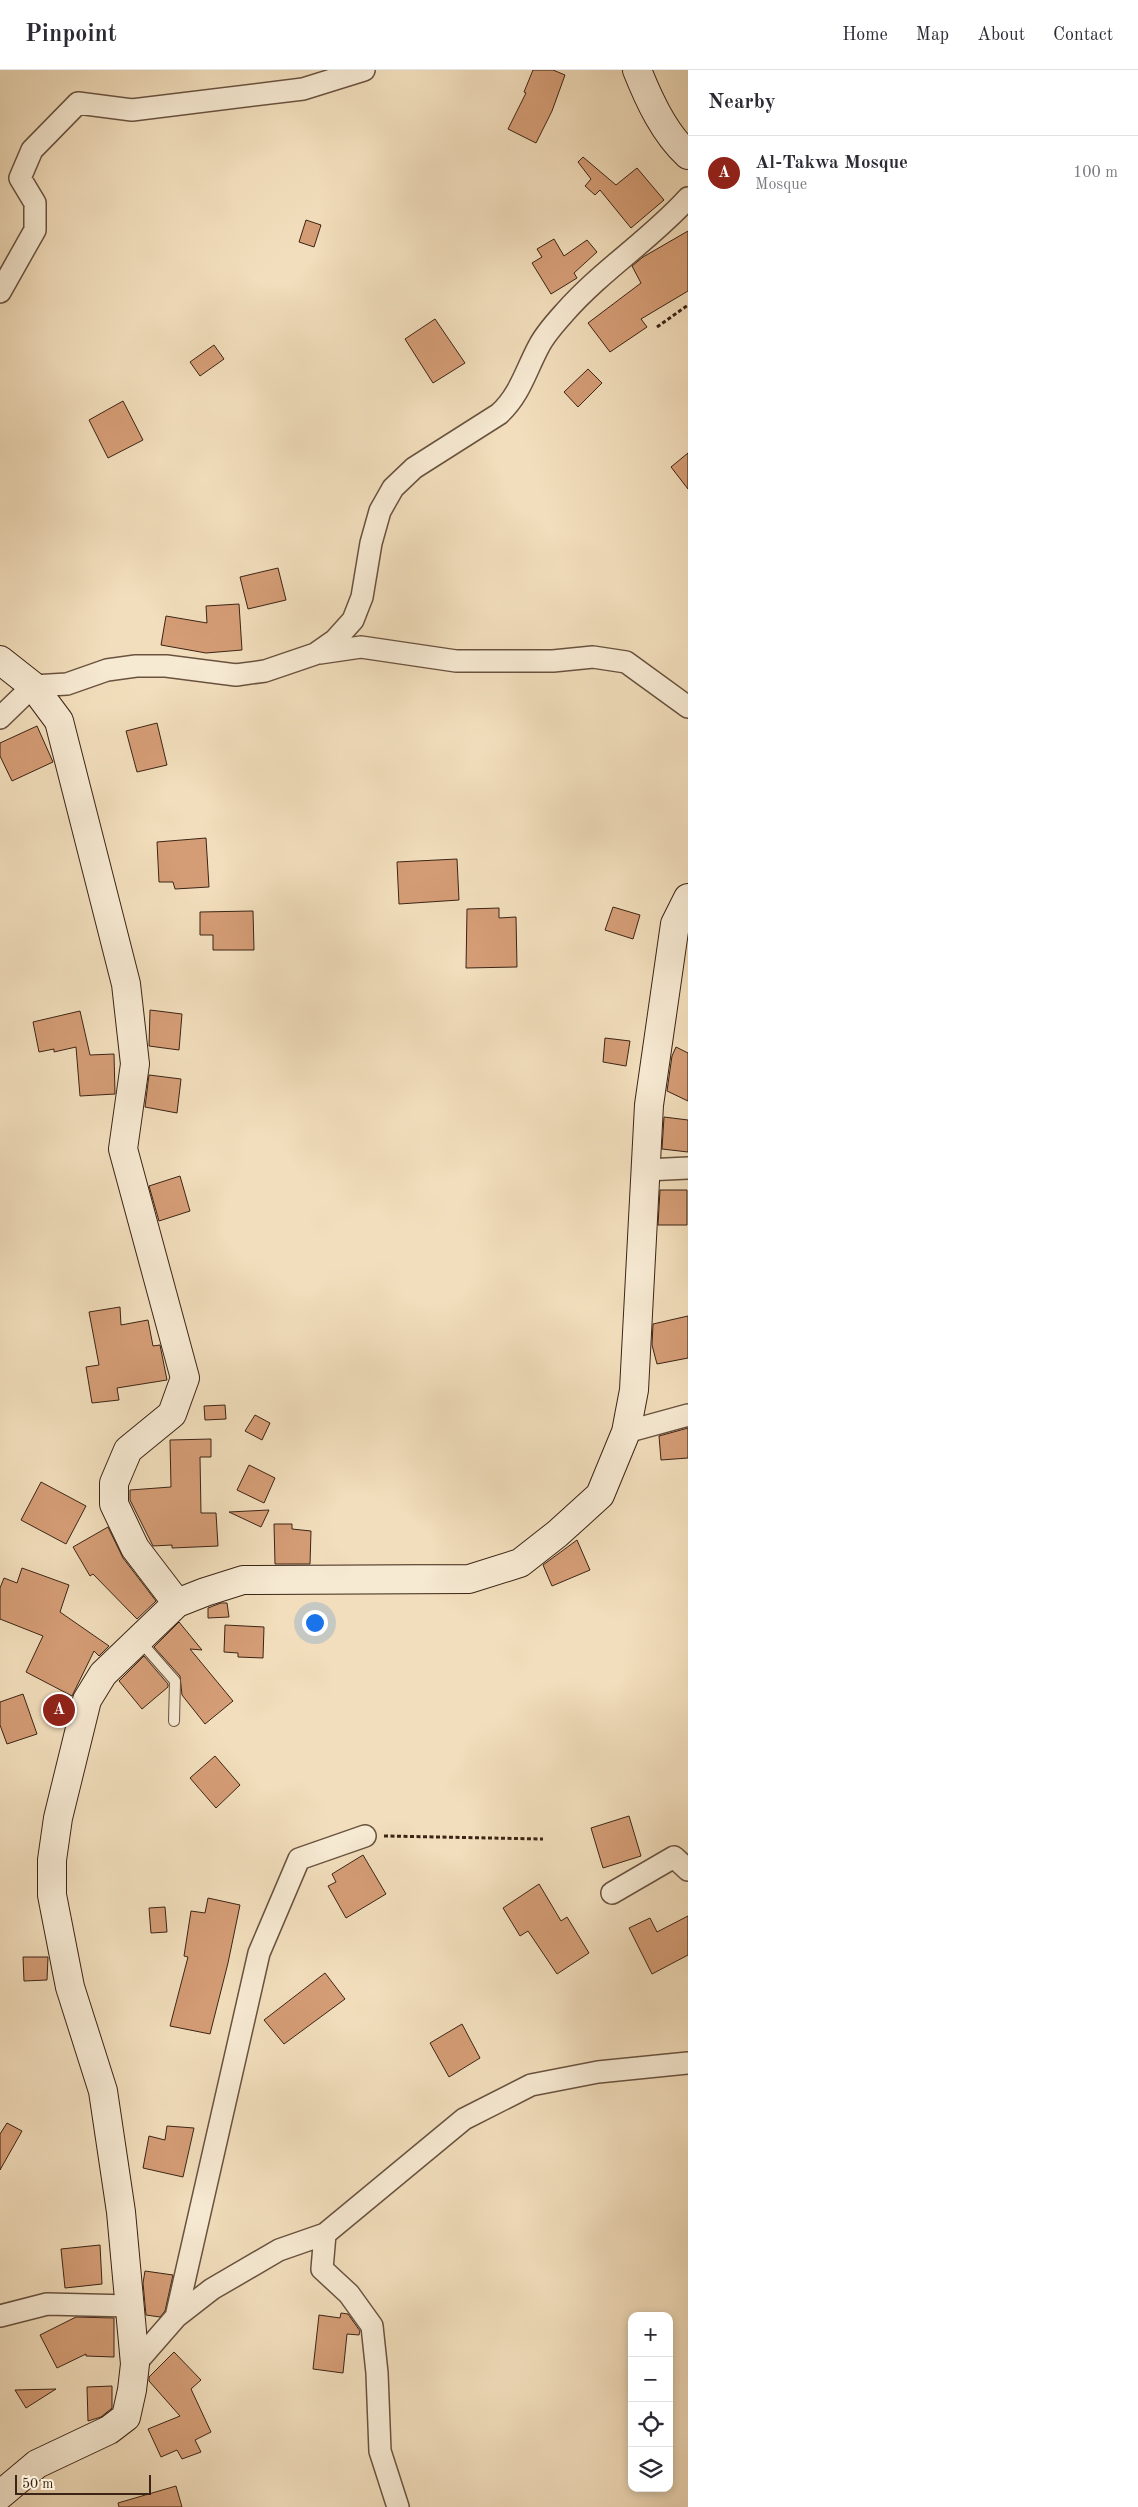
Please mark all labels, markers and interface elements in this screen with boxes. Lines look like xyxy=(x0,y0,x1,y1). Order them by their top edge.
text: Pinpoint xyxy=(25,23,117,47)
text: Home xyxy=(842,26,888,44)
text: Map xyxy=(916,26,949,44)
text: About xyxy=(977,26,1025,44)
text: Contact xyxy=(1053,26,1113,44)
text: Nearby xyxy=(708,92,776,113)
text: Al-Takwa Mosque xyxy=(755,154,908,173)
text: A xyxy=(718,165,730,181)
text: 100 m xyxy=(1073,165,1118,181)
text: Mosque xyxy=(755,177,807,193)
your location xyxy=(302,1610,328,1636)
pin: A xyxy=(43,1691,75,1729)
map controls xyxy=(628,2312,673,2492)
button: + xyxy=(628,2312,673,2357)
button: − xyxy=(628,2357,673,2402)
button: locate xyxy=(628,2402,673,2447)
button: layers xyxy=(628,2447,673,2492)
scale bar xyxy=(15,2472,151,2495)
text: 50 m xyxy=(22,2477,53,2491)

